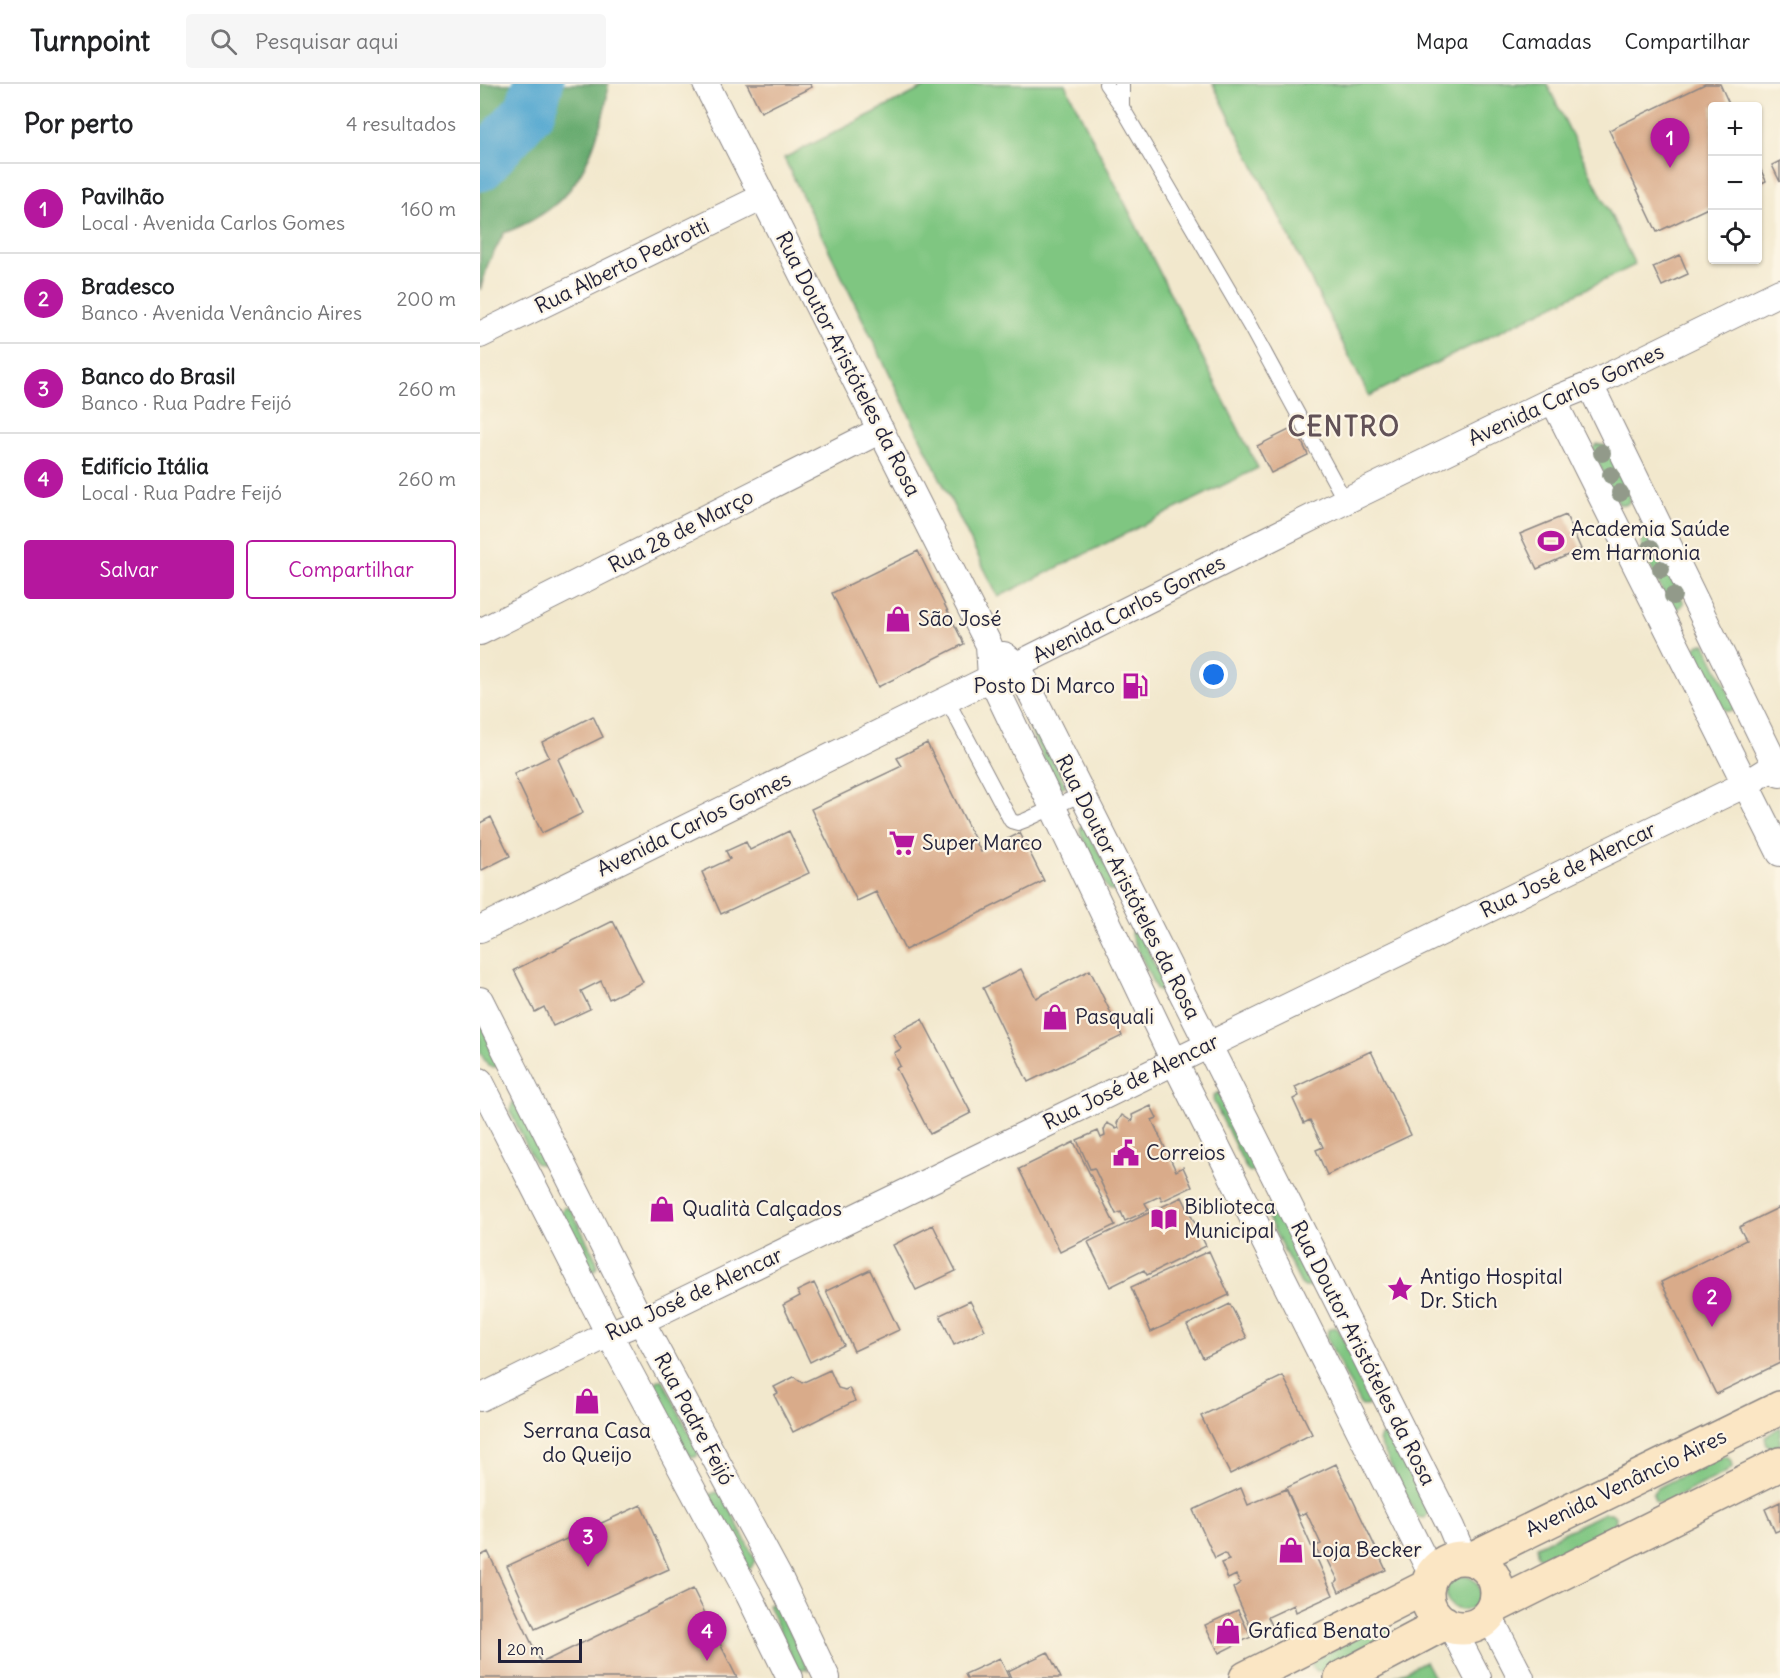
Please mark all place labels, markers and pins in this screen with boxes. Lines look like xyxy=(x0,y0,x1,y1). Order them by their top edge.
pin: 1 xyxy=(1650,118,1690,168)
place label: Academia Saúde em Harmonia xyxy=(1571,515,1730,566)
sports icon: Academia Saúde em Harmonia xyxy=(1536,526,1566,556)
shop icon: São José xyxy=(883,604,913,634)
place label: São José xyxy=(918,605,1002,632)
fuel station icon: Posto Di Marco xyxy=(1120,671,1150,701)
place label: Posto Di Marco xyxy=(973,672,1115,699)
supermarket icon: Super Marco xyxy=(887,828,917,858)
place label: Super Marco xyxy=(922,829,1042,856)
shop icon: Pasquali xyxy=(1040,1002,1070,1032)
place label: Pasquali xyxy=(1075,1003,1154,1030)
public building icon: Correios xyxy=(1111,1138,1141,1168)
place label: Correios xyxy=(1146,1139,1225,1166)
place label: Biblioteca Municipal xyxy=(1184,1193,1276,1244)
shop icon: Qualità Calçados xyxy=(647,1194,677,1224)
place label: Qualità Calçados xyxy=(682,1195,842,1222)
library icon: Biblioteca Municipal xyxy=(1149,1204,1179,1234)
place label: Antigo Hospital Dr. Stich xyxy=(1420,1263,1563,1314)
place icon: Antigo Hospital Dr. Stich xyxy=(1385,1274,1415,1304)
pin: 2 xyxy=(1692,1278,1732,1327)
shop icon: Serrana Casa do Queijo xyxy=(572,1386,602,1416)
place label: Serrana Casa do Queijo xyxy=(523,1417,651,1468)
pin: 3 xyxy=(568,1518,608,1567)
shop icon: Loja Becker xyxy=(1276,1535,1306,1565)
place label: Loja Becker xyxy=(1311,1536,1422,1563)
pin: 4 xyxy=(688,1612,726,1661)
shop icon: Gráfica Benato xyxy=(1213,1616,1243,1646)
place label: Gráfica Benato xyxy=(1248,1617,1391,1644)

